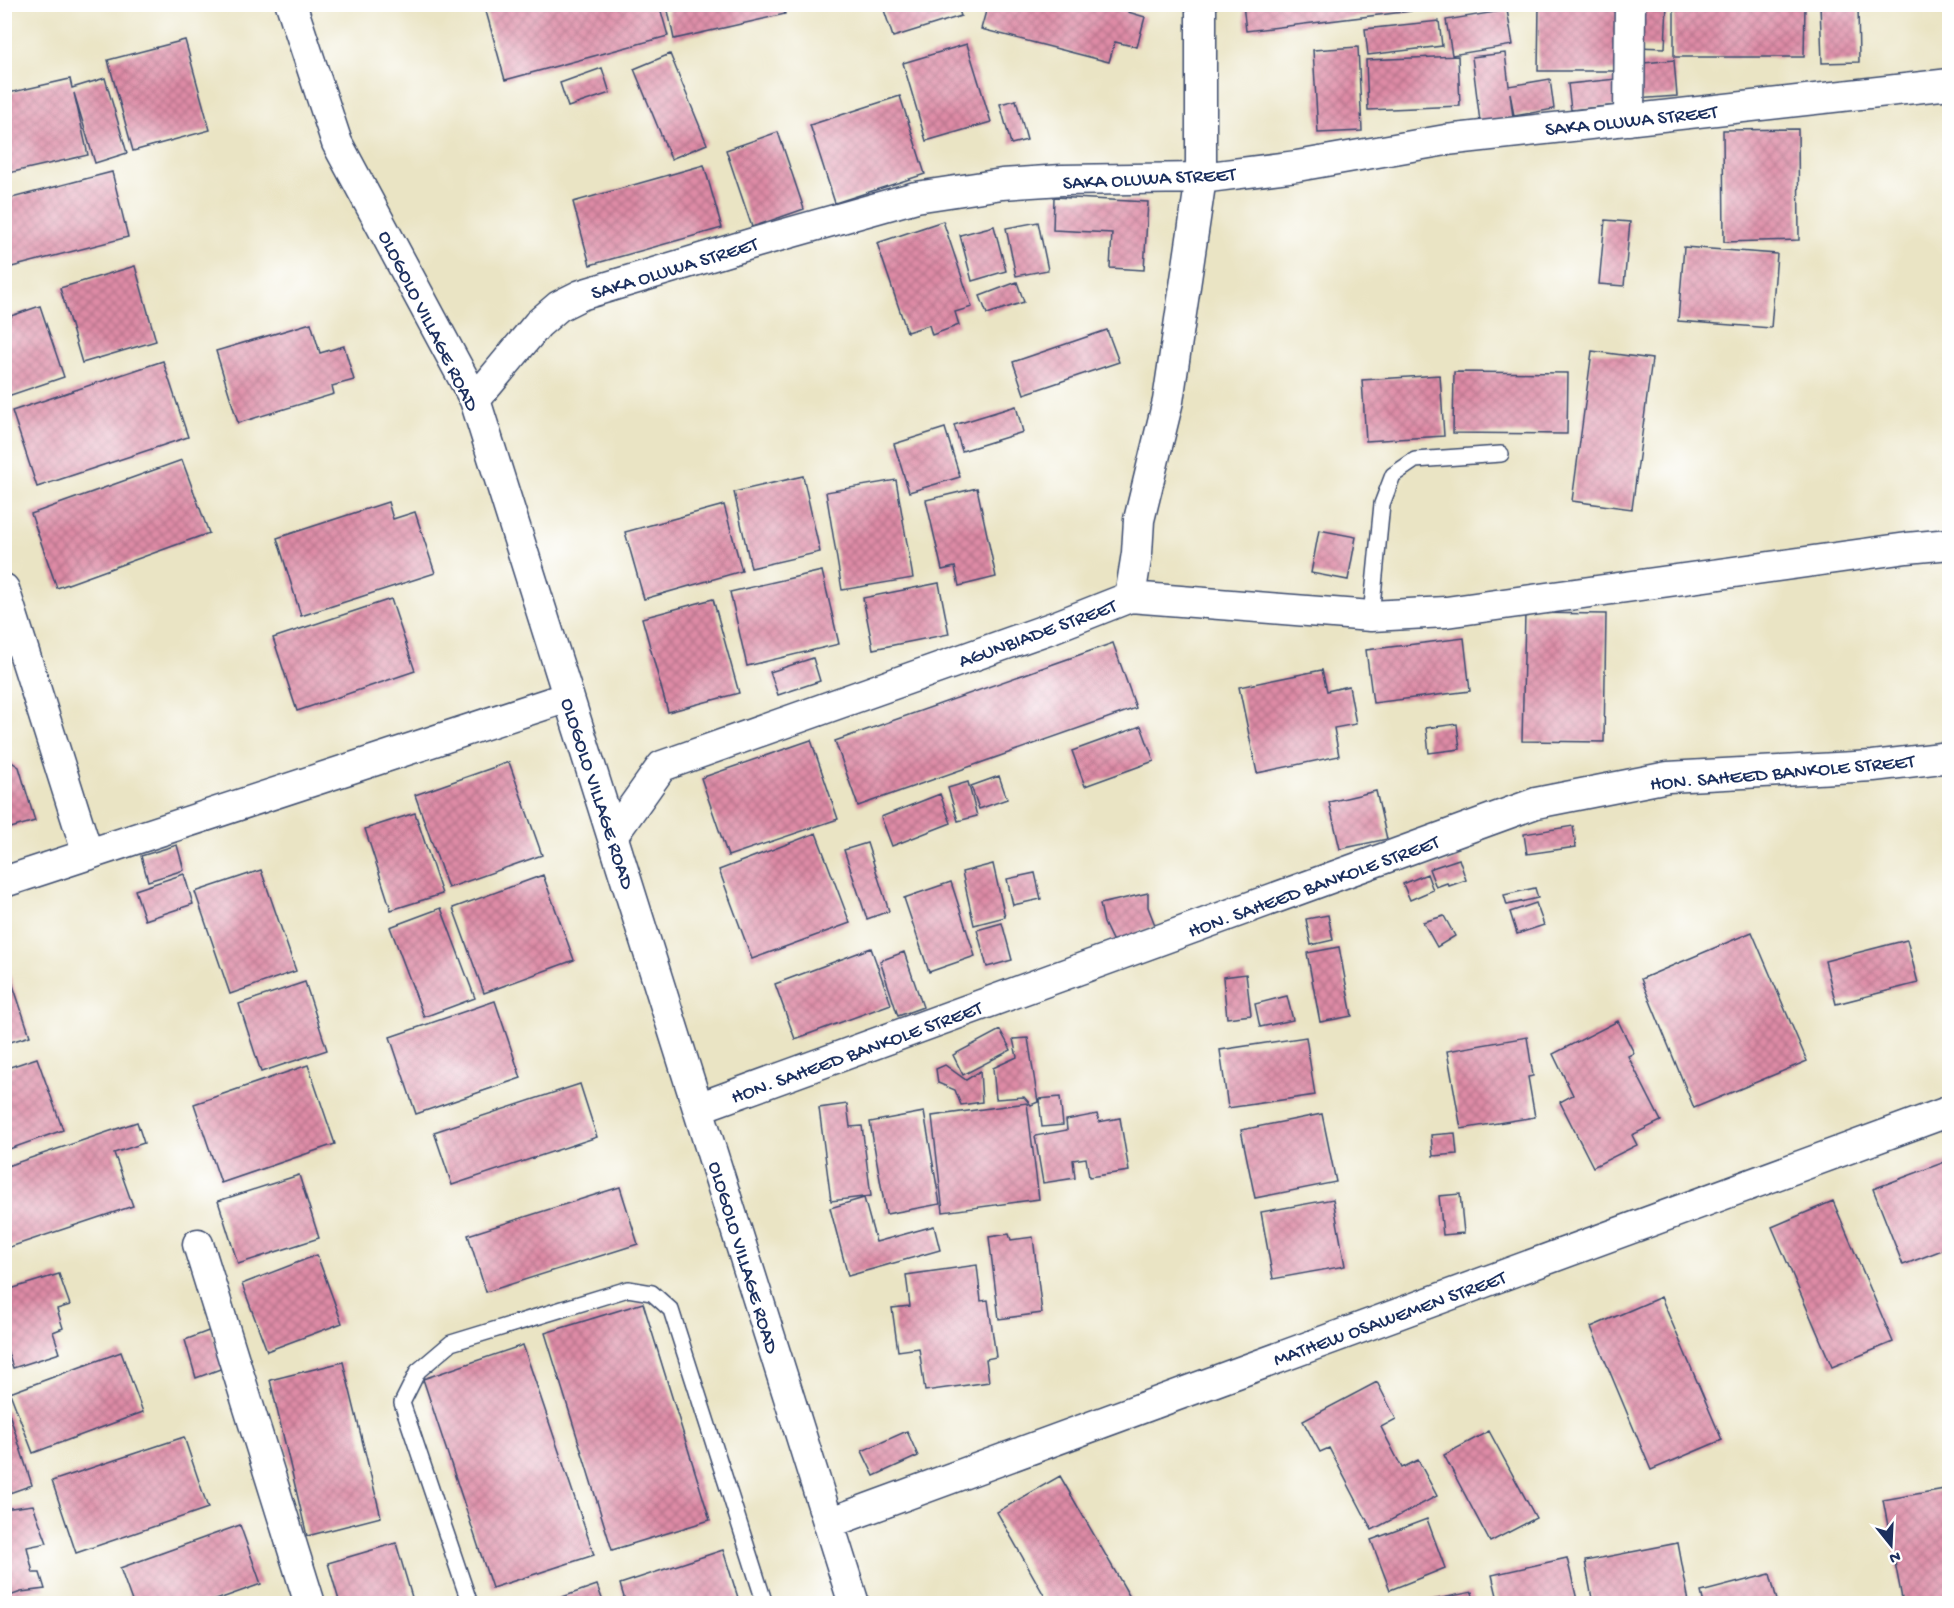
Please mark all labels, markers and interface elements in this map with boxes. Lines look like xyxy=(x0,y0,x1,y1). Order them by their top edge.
street label: SAKA OLUWA STREET xyxy=(1544,102,1720,143)
street label: SAKA OLUWA STREET xyxy=(1062,164,1238,197)
street label: OLOGOLO VILLAGE ROAD xyxy=(371,227,483,417)
street label: SAKA OLUWA STREET xyxy=(589,234,762,307)
street label: AGUNBIADE STREET xyxy=(956,596,1121,675)
street label: OLOGOLO VILLAGE ROAD xyxy=(554,696,638,894)
street label: HON. SAHEED BANKOLE STREET xyxy=(1649,751,1917,798)
street label: HON. SAHEED BANKOLE STREET xyxy=(1186,832,1444,944)
street label: HON. SAHEED BANKOLE STREET xyxy=(729,998,987,1110)
street label: OLOGOLO VILLAGE ROAD xyxy=(701,1159,782,1358)
street label: MATHEW OSAWEMEN STREET xyxy=(1271,1267,1511,1373)
north arrow xyxy=(1861,1515,1921,1575)
text: N xyxy=(1886,1545,1902,1567)

